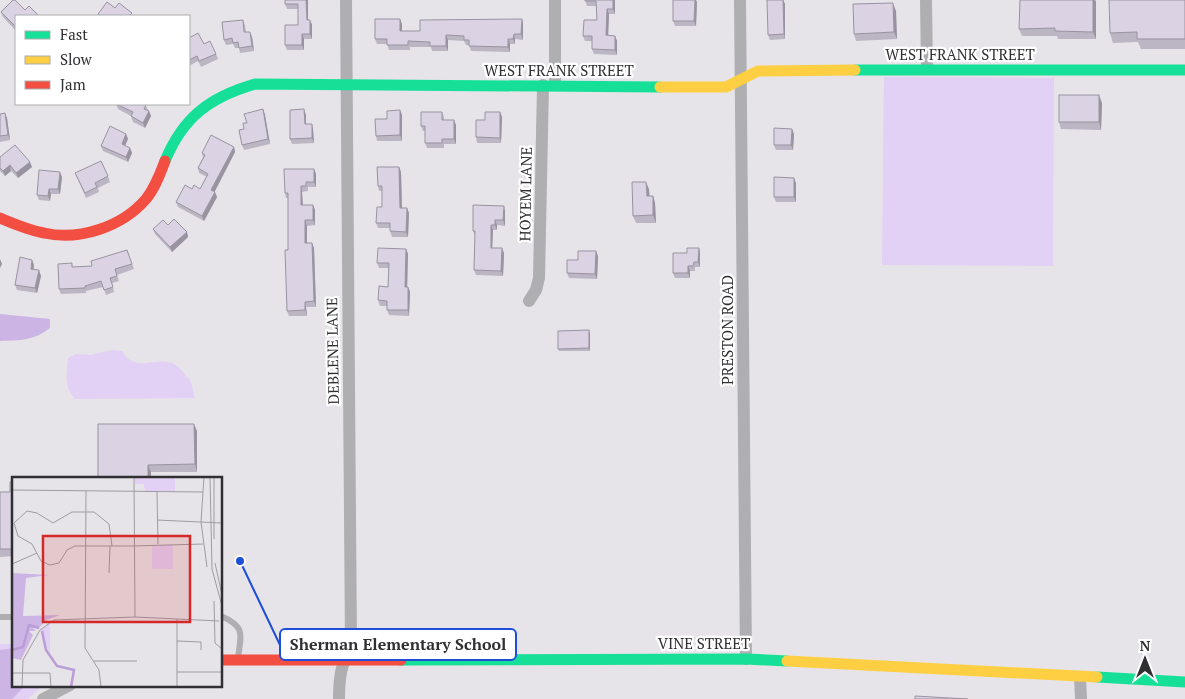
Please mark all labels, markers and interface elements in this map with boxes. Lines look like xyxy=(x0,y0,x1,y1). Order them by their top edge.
legend xyxy=(15,15,190,105)
text: Fast xyxy=(60,24,88,44)
street label: WEST FRANK STREET xyxy=(885,44,1035,64)
text: Slow xyxy=(60,49,93,69)
street label: WEST FRANK STREET xyxy=(484,60,634,80)
text: Jam xyxy=(60,74,86,94)
street label: HOYEM LANE xyxy=(514,147,536,241)
street label: PRESTON ROAD xyxy=(717,275,737,385)
street label: DEBLENE LANE xyxy=(321,297,343,405)
inset map xyxy=(12,477,222,686)
callout: Sherman Elementary School xyxy=(280,629,516,660)
text: Sherman Elementary School xyxy=(290,633,506,655)
street label: VINE STREET xyxy=(658,633,750,653)
north arrow xyxy=(1120,634,1170,684)
text: N xyxy=(1140,636,1151,655)

